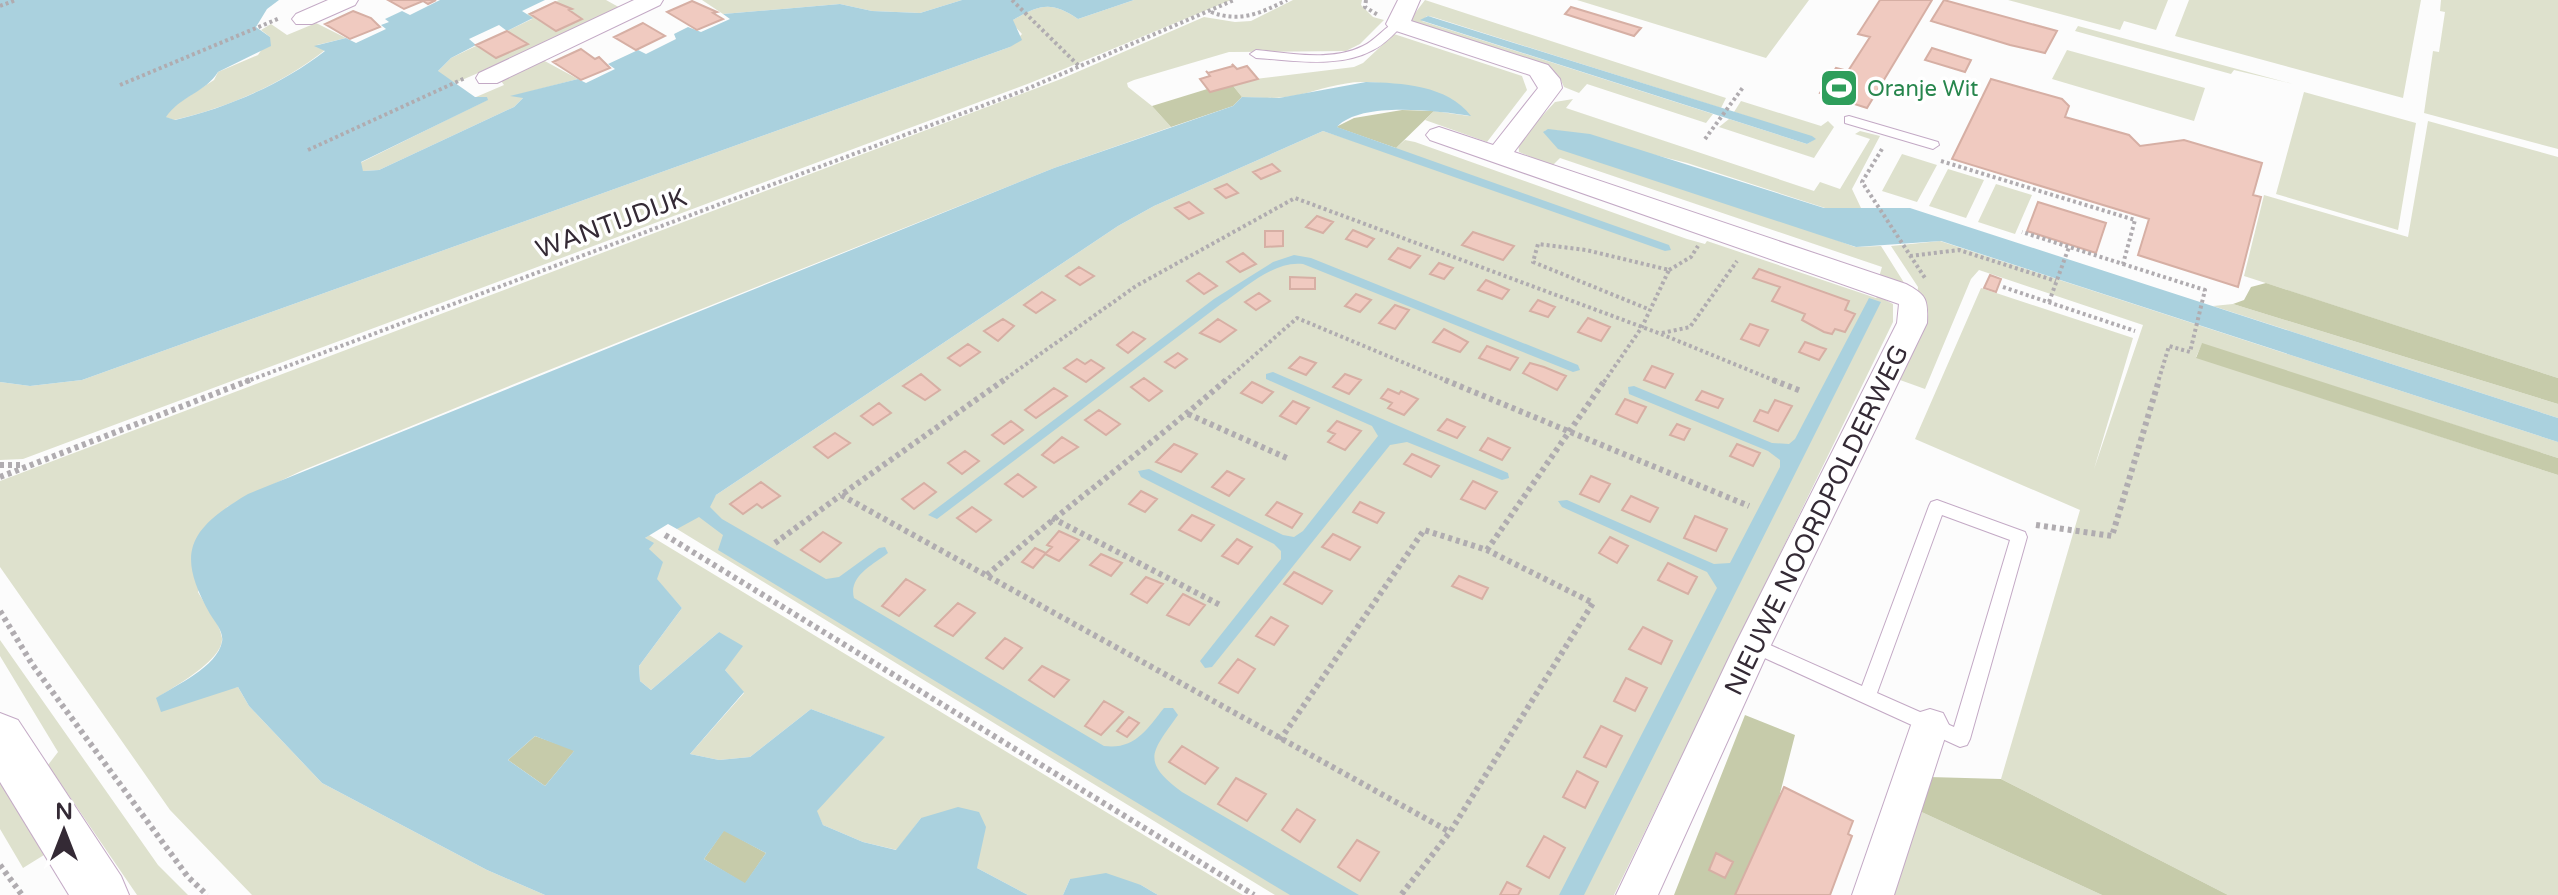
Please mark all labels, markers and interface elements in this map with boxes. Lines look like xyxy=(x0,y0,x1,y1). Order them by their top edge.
sports icon: Oranje Wit xyxy=(1818,67,1860,109)
place label: Oranje Wit xyxy=(1867,76,1979,102)
street label: WANTIJDIJK xyxy=(531,182,691,265)
street label: NIEUWE NOORDPOLDERWEG xyxy=(1718,340,1915,700)
north arrow xyxy=(24,791,104,871)
text: N xyxy=(55,799,73,825)

